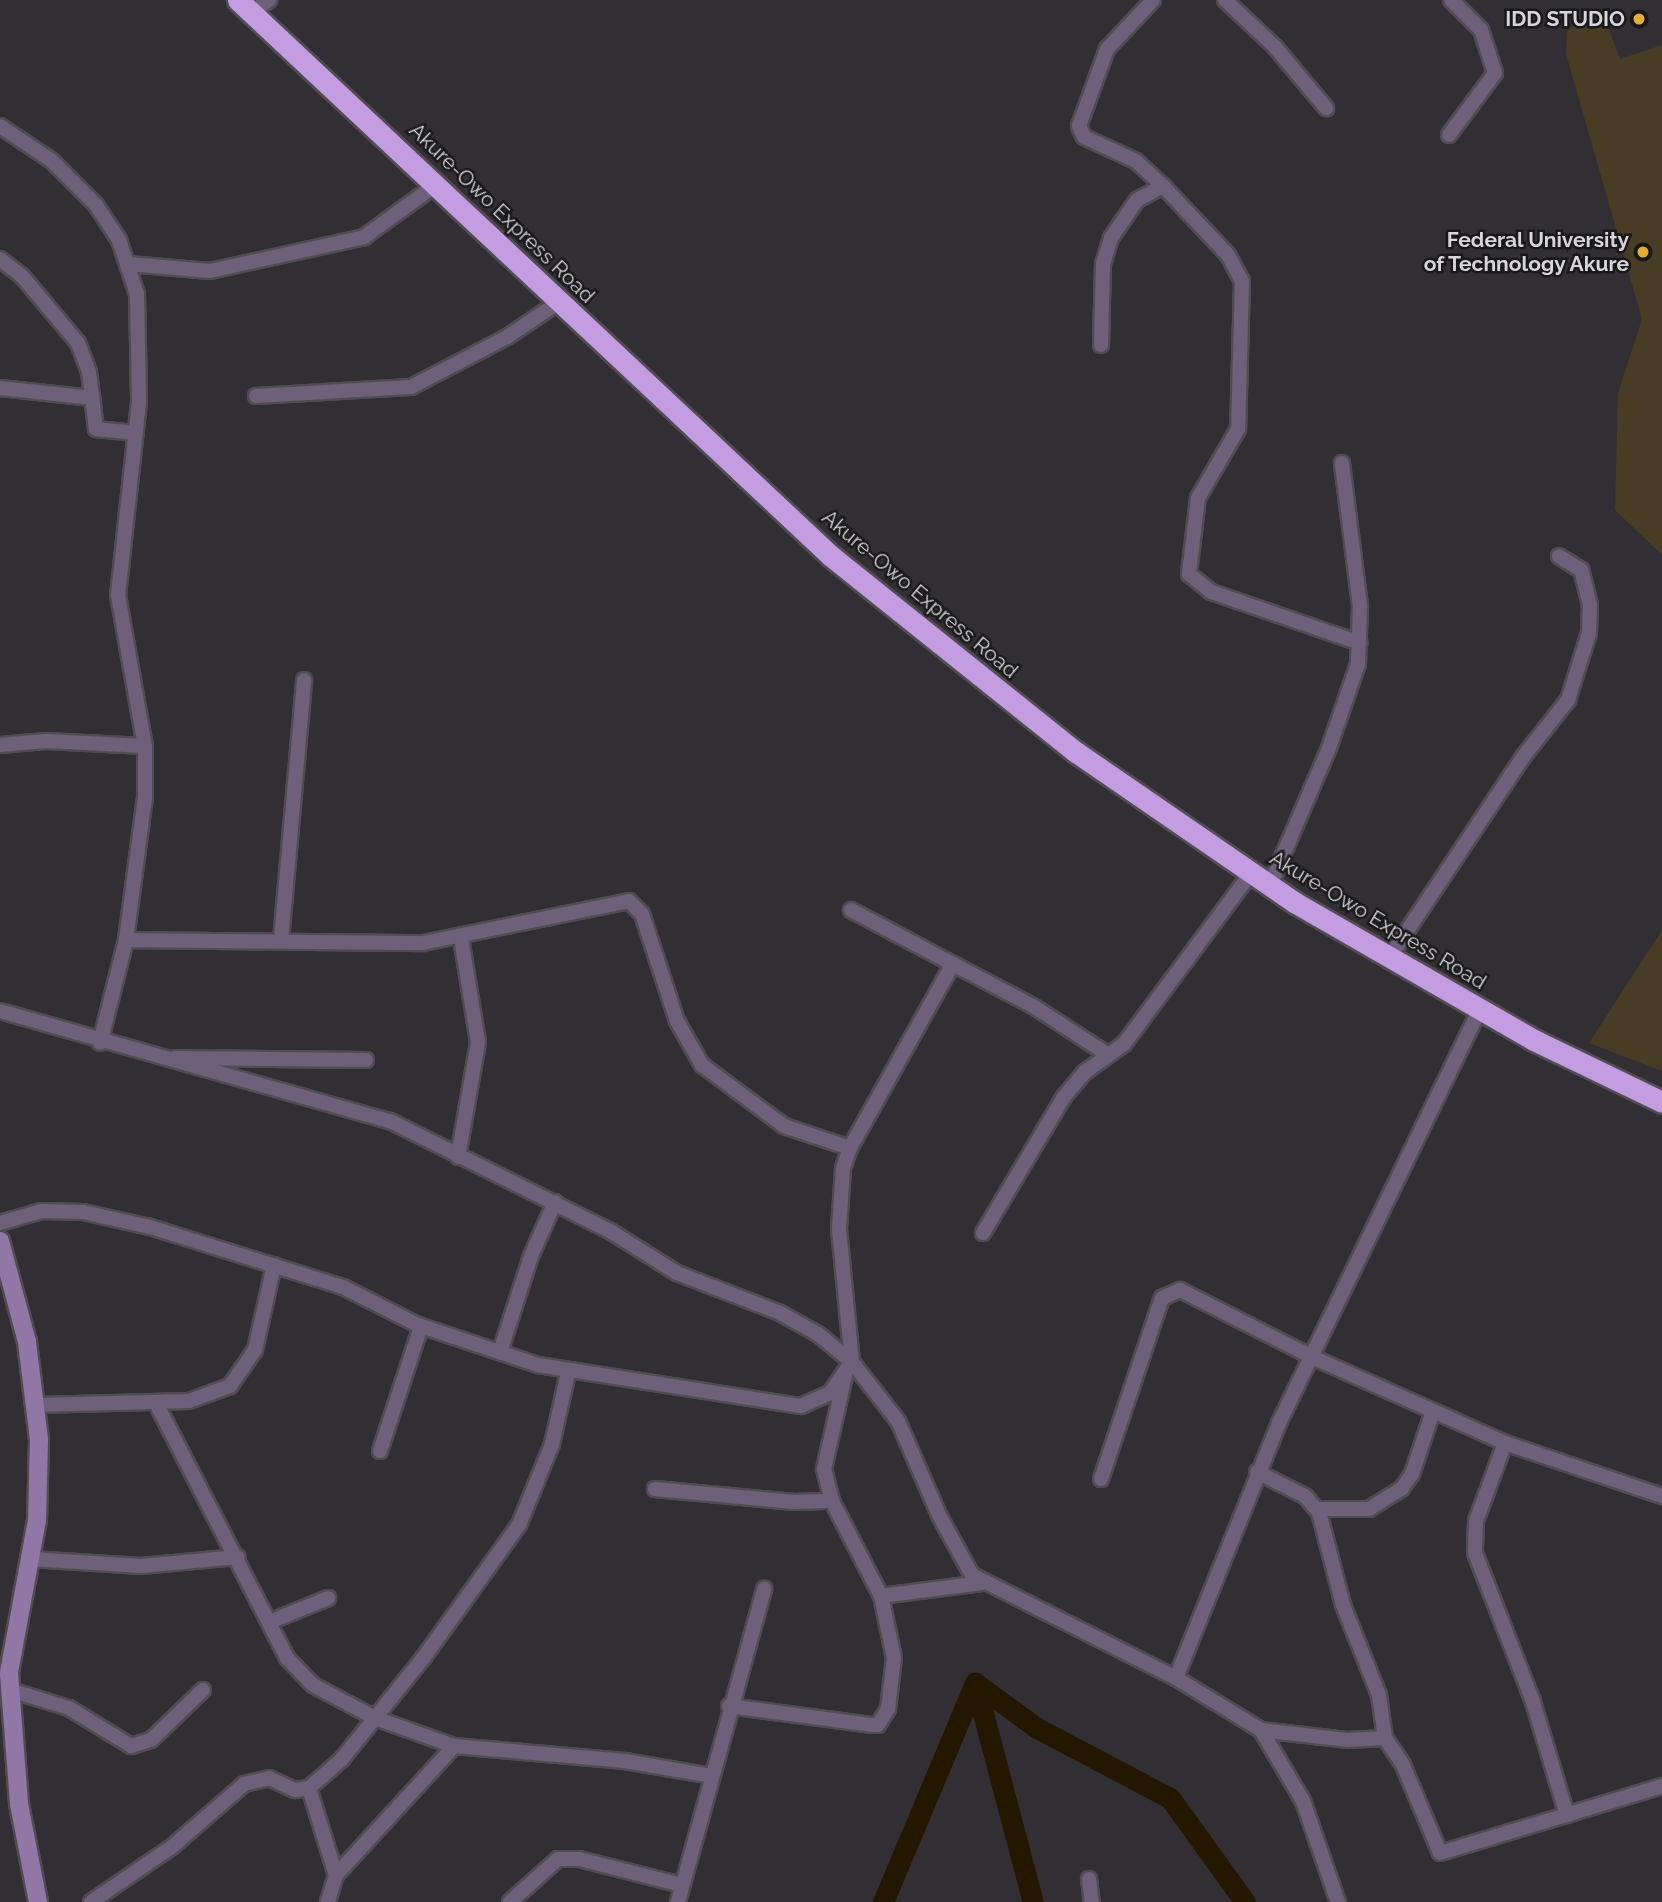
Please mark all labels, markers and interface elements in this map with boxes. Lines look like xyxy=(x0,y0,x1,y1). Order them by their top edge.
place label: IDD STUDIO xyxy=(1505,6,1625,32)
marker: IDD STUDIO xyxy=(1631,11,1647,27)
street label: Akure-Owo Express Road xyxy=(404,118,600,308)
place label: Federal University of Technology Akure xyxy=(1421,227,1629,277)
marker: Federal University of Technology Akure xyxy=(1635,244,1651,260)
street label: Akure-Owo Express Road xyxy=(817,505,1023,683)
street label: Akure-Owo Express Road xyxy=(1265,845,1491,995)

